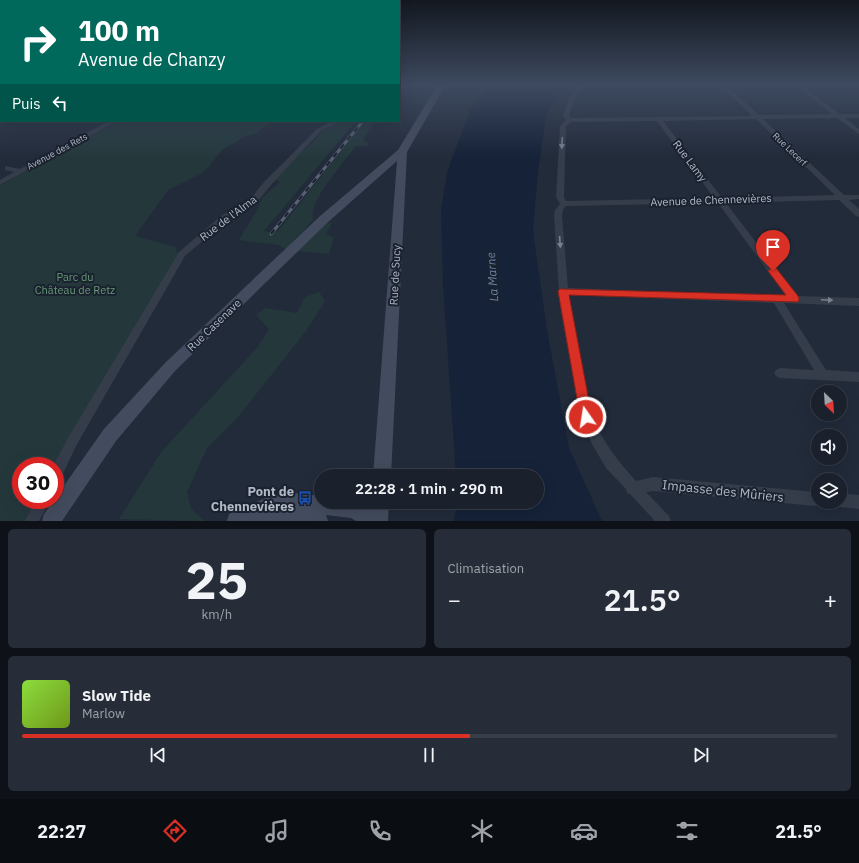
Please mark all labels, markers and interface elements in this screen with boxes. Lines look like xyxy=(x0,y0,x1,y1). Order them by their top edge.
text: 100 m xyxy=(78,12,160,49)
icon: right xyxy=(12,16,64,68)
text: Avenue de Chanzy xyxy=(78,48,226,71)
icon: left xyxy=(49,92,71,114)
text: Puis xyxy=(12,94,41,113)
street label: Avenue des Rets xyxy=(25,130,89,172)
street label: Rue Lecerf xyxy=(771,130,809,168)
one-way arrow xyxy=(559,137,566,149)
street label: Rue Lamy xyxy=(670,137,710,185)
street label: Avenue de Chennevières xyxy=(650,191,772,209)
street label: Rue de l'Alma xyxy=(197,192,259,244)
pin xyxy=(756,230,790,271)
one-way arrow xyxy=(557,236,564,248)
icon: arrive xyxy=(762,236,784,258)
street label: Rue de Sucy xyxy=(386,244,404,306)
water label: La Marne xyxy=(483,252,501,302)
park label: Parc du Château de Retz xyxy=(35,270,115,297)
street label: Rue Casenave xyxy=(184,296,244,354)
one-way arrow xyxy=(821,297,833,304)
north arrow xyxy=(811,385,847,421)
map controls xyxy=(811,385,847,509)
position arrow xyxy=(565,396,607,438)
button: sound xyxy=(811,429,847,465)
speed limit sign: 30 xyxy=(12,457,64,509)
button: layers xyxy=(811,473,847,509)
street label: Impasse des Mûriers xyxy=(661,476,785,506)
text: 22:28 · 1 min · 290 m xyxy=(355,479,503,498)
place label: Pont de Chennevières xyxy=(211,483,294,515)
bus stop icon: Pont de Chennevières xyxy=(297,490,313,506)
text: 25 xyxy=(186,546,248,613)
text: Climatisation xyxy=(448,560,524,577)
text: 21.5° xyxy=(604,580,681,619)
text: − xyxy=(448,585,461,614)
text: + xyxy=(824,585,837,614)
text: km/h xyxy=(201,606,232,623)
text: Slow Tide xyxy=(82,686,151,705)
text: Marlow xyxy=(82,705,125,722)
icon: previous xyxy=(147,744,169,766)
icon: pause xyxy=(418,744,440,766)
icon: next xyxy=(690,744,712,766)
icon: directions xyxy=(161,817,189,845)
icon: music xyxy=(263,817,291,845)
icon: phone xyxy=(366,817,394,845)
icon: climate xyxy=(468,817,496,845)
icon: car xyxy=(570,817,598,845)
icon: filters xyxy=(673,817,701,845)
text: 22:27 xyxy=(37,820,86,843)
text: 21.5° xyxy=(775,820,822,843)

